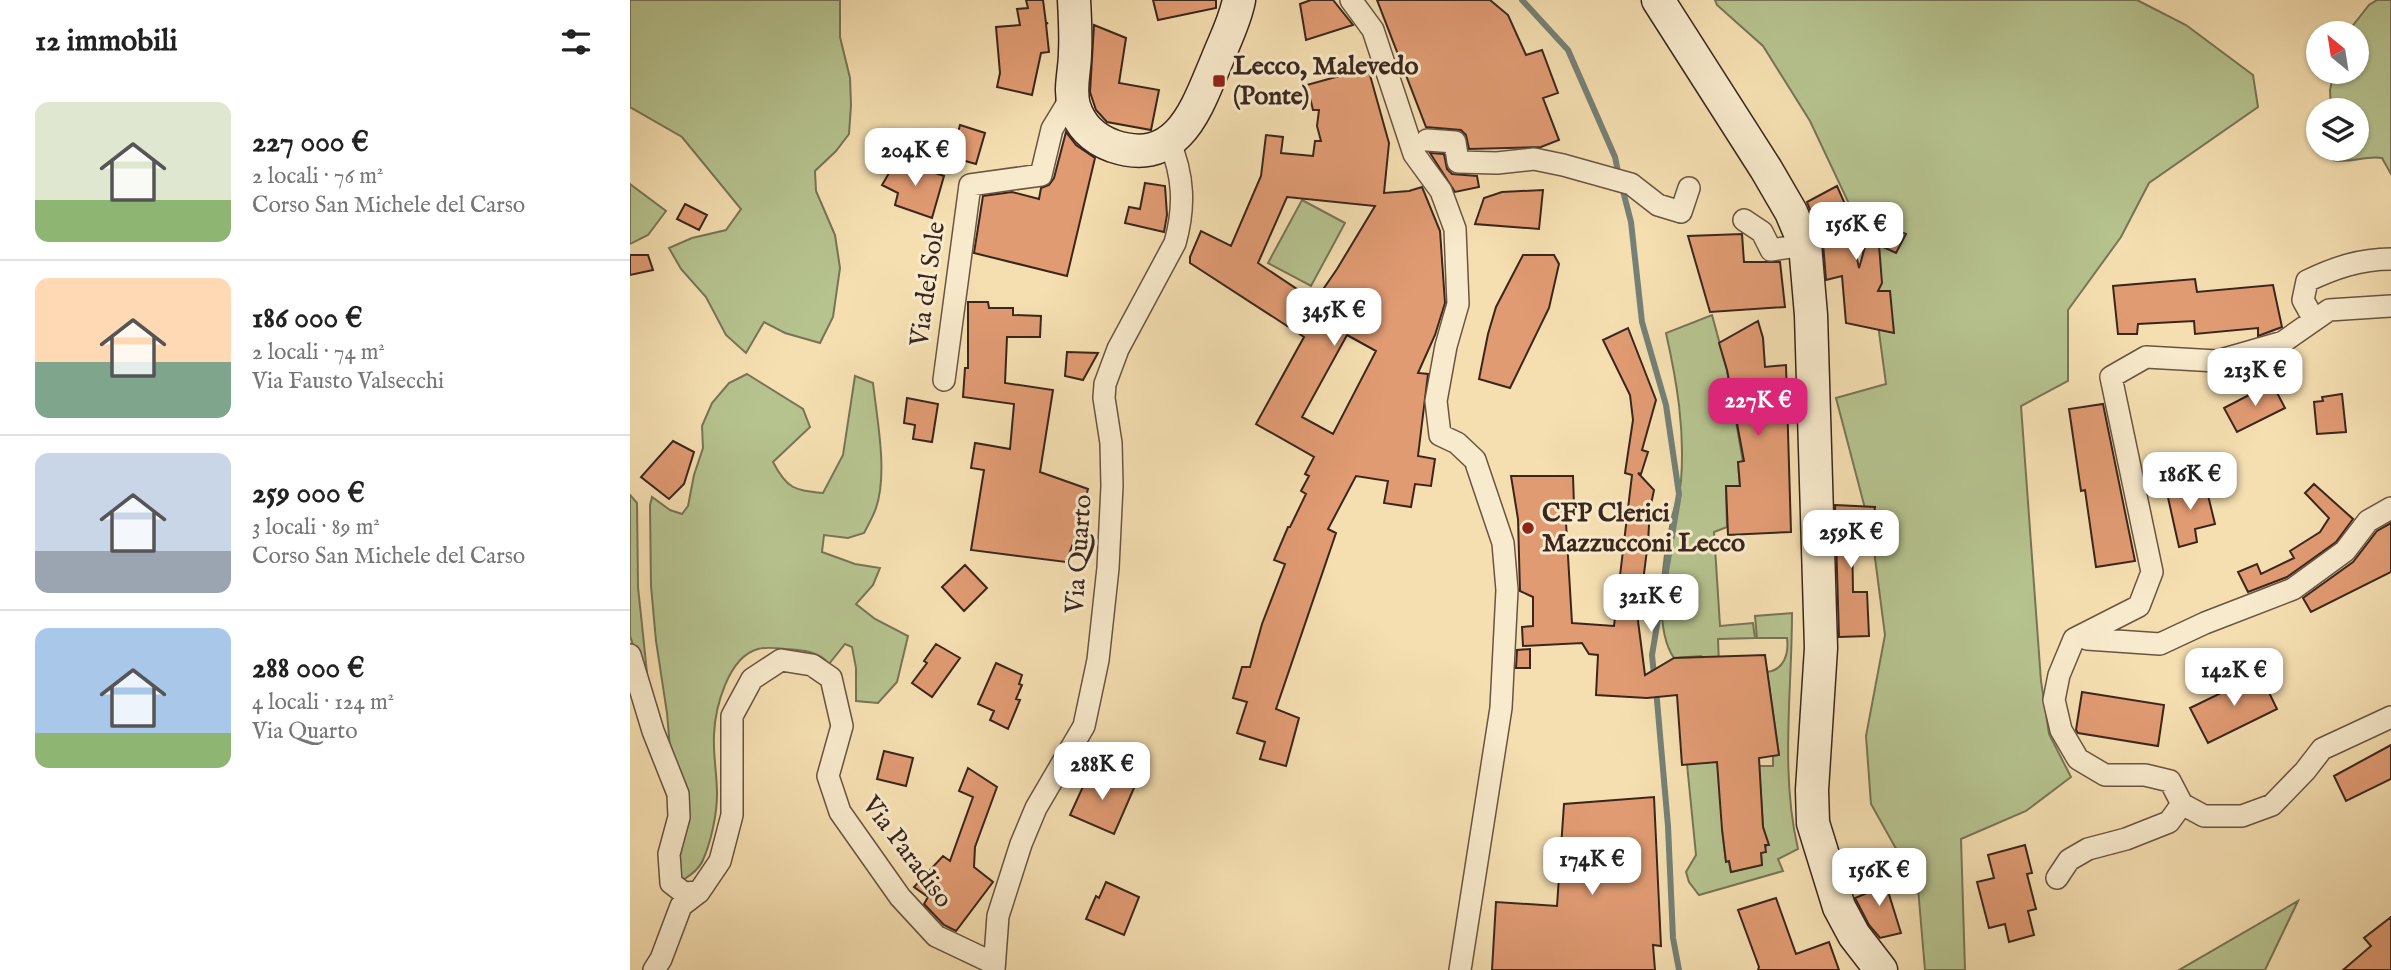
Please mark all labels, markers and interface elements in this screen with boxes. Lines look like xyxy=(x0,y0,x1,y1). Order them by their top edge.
north arrow xyxy=(2306,21,2370,84)
map controls xyxy=(2306,21,2369,161)
text: 12 immobili xyxy=(35,23,177,61)
icon: filters xyxy=(557,23,595,61)
place label: Lecco, Malevedo (Ponte) xyxy=(1233,50,1418,113)
marker: Lecco, Malevedo (Ponte) xyxy=(1211,73,1227,89)
button: layers xyxy=(2306,98,2369,161)
text: 227 000 € xyxy=(252,124,369,162)
pin: 204K € xyxy=(858,128,972,188)
icon: home xyxy=(91,130,175,214)
text: 204K € xyxy=(881,136,949,165)
text: 2 locali · 76 m² xyxy=(252,162,383,191)
text: Corso San Michele del Carso xyxy=(252,191,525,220)
pin: 156K € xyxy=(1799,202,1913,262)
text: 156K € xyxy=(1825,210,1887,239)
street label: Via del Sole xyxy=(903,219,953,349)
pin: 345K € xyxy=(1277,288,1391,348)
text: 345K € xyxy=(1302,296,1366,325)
text: 186 000 € xyxy=(252,300,362,338)
icon: home xyxy=(91,306,175,390)
text: 2 locali · 74 m² xyxy=(252,338,385,367)
pin: 213K € xyxy=(2198,348,2312,408)
text: 213K € xyxy=(2223,356,2287,385)
text: Via Fausto Valsecchi xyxy=(252,367,444,396)
pin: 227K € xyxy=(1701,378,1815,438)
text: 227K € xyxy=(1724,386,1792,415)
pin: 186K € xyxy=(2133,452,2247,512)
text: 186K € xyxy=(2159,460,2221,489)
text: 259 000 € xyxy=(252,475,365,513)
icon: home xyxy=(91,481,175,565)
street label: Via Quarto xyxy=(1058,493,1100,616)
place label: CFP Clerici Mazzucconi Lecco xyxy=(1542,497,1745,560)
pin: 259K € xyxy=(1794,510,1908,570)
text: 3 locali · 89 m² xyxy=(252,513,380,542)
text: 259K € xyxy=(1819,518,1883,547)
marker: CFP Clerici Mazzucconi Lecco xyxy=(1520,520,1536,536)
text: Corso San Michele del Carso xyxy=(252,542,525,571)
pin: 321K € xyxy=(1594,574,1708,634)
text: 321K € xyxy=(1619,582,1683,611)
pin: 142K € xyxy=(2177,648,2291,708)
text: 288 000 € xyxy=(252,650,365,688)
icon: home xyxy=(91,656,175,740)
text: 142K € xyxy=(2201,656,2267,685)
text: 4 locali · 124 m² xyxy=(252,688,394,717)
text: Via Quarto xyxy=(252,717,358,746)
pin: 288K € xyxy=(1045,742,1159,802)
text: 288K € xyxy=(1070,750,1134,779)
street label: Via Paradiso xyxy=(854,789,960,915)
pin: 174K € xyxy=(1535,838,1649,897)
text: 174K € xyxy=(1559,845,1625,874)
pin: 156K € xyxy=(1822,848,1936,908)
text: 156K € xyxy=(1848,856,1910,885)

